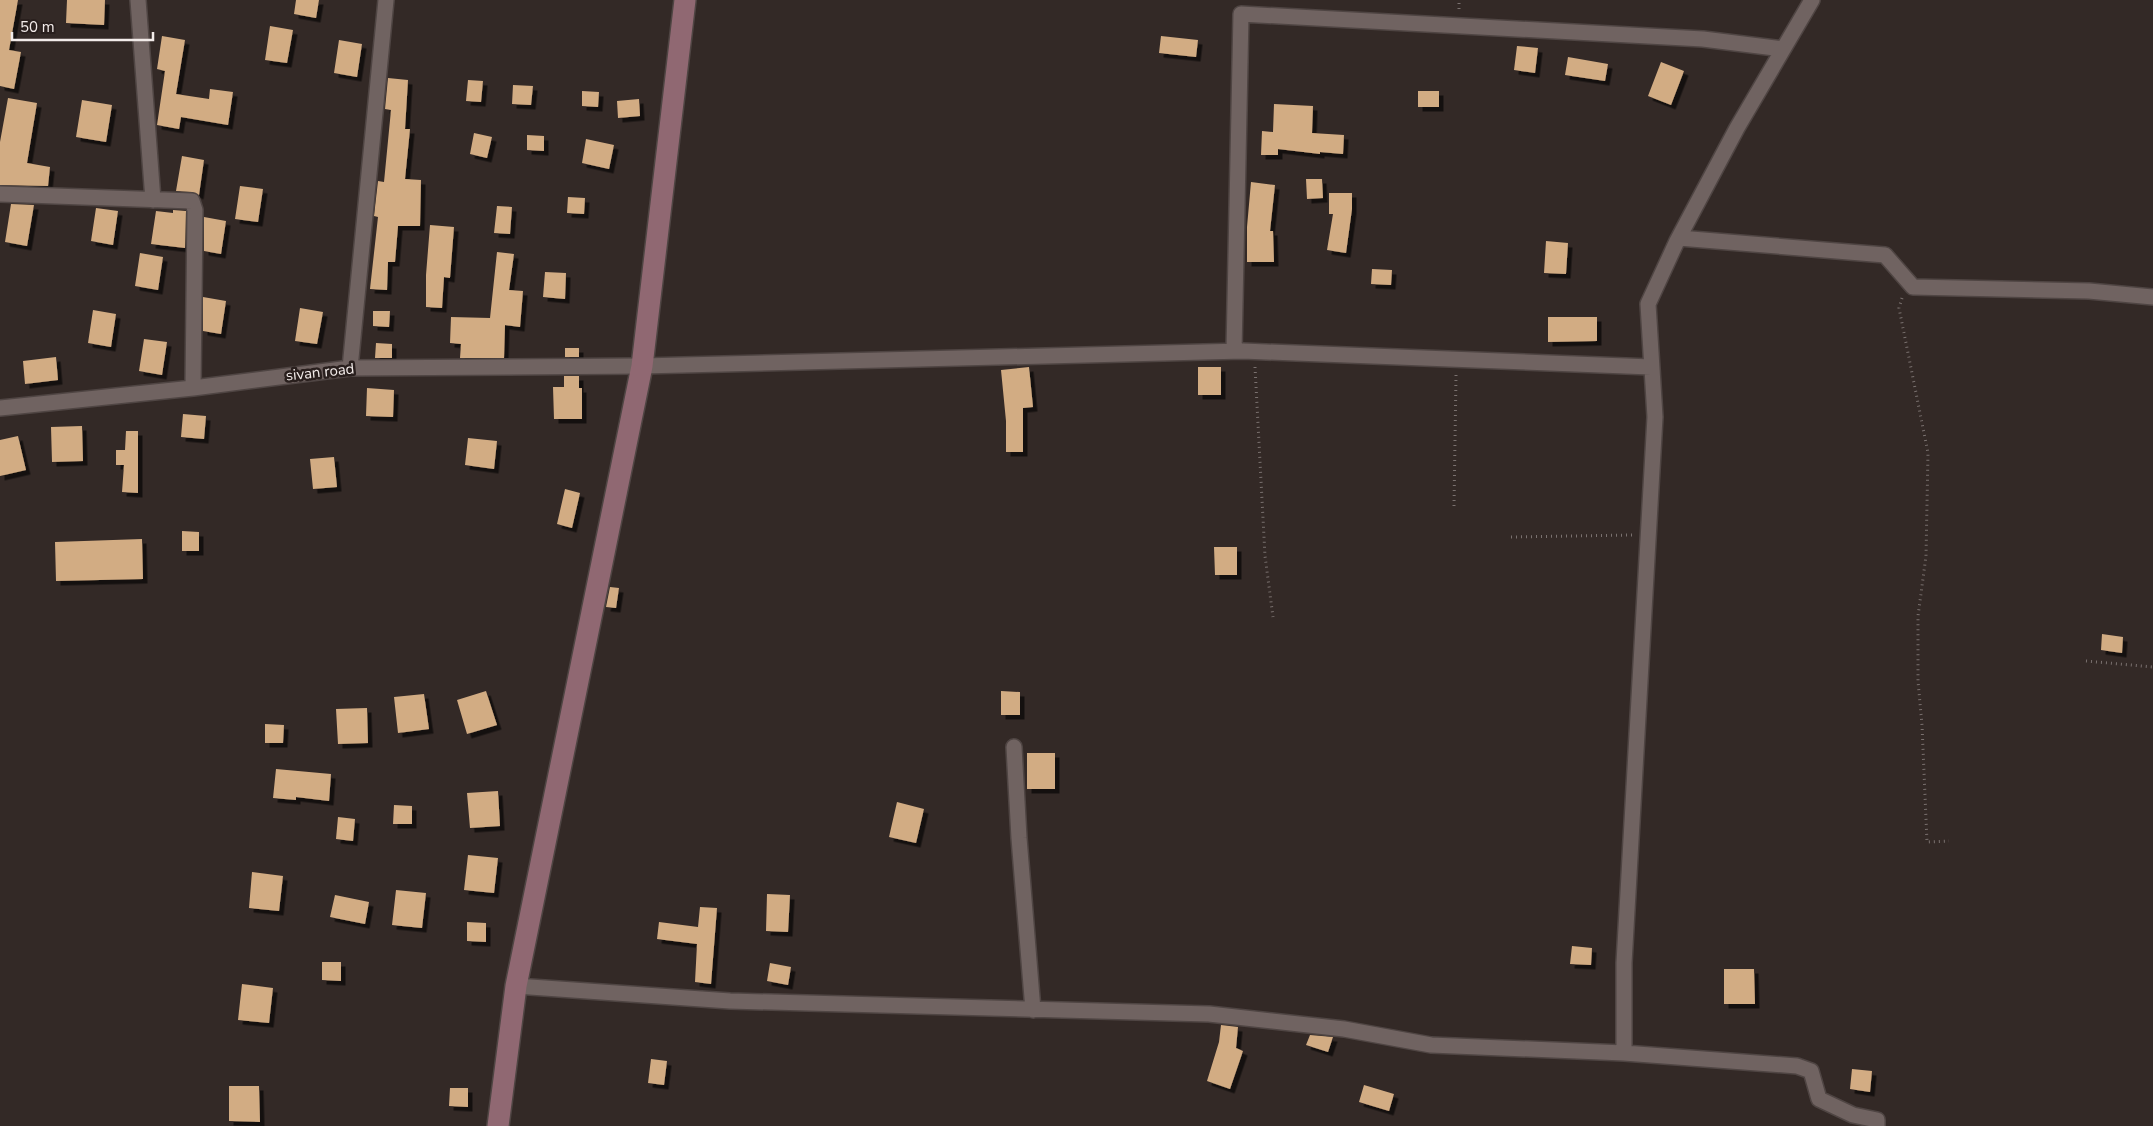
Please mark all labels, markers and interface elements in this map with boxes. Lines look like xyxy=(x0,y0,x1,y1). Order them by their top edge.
scale bar xyxy=(12,10,154,42)
text: 50 m xyxy=(20,17,55,37)
street label: sivan road xyxy=(285,358,355,386)

